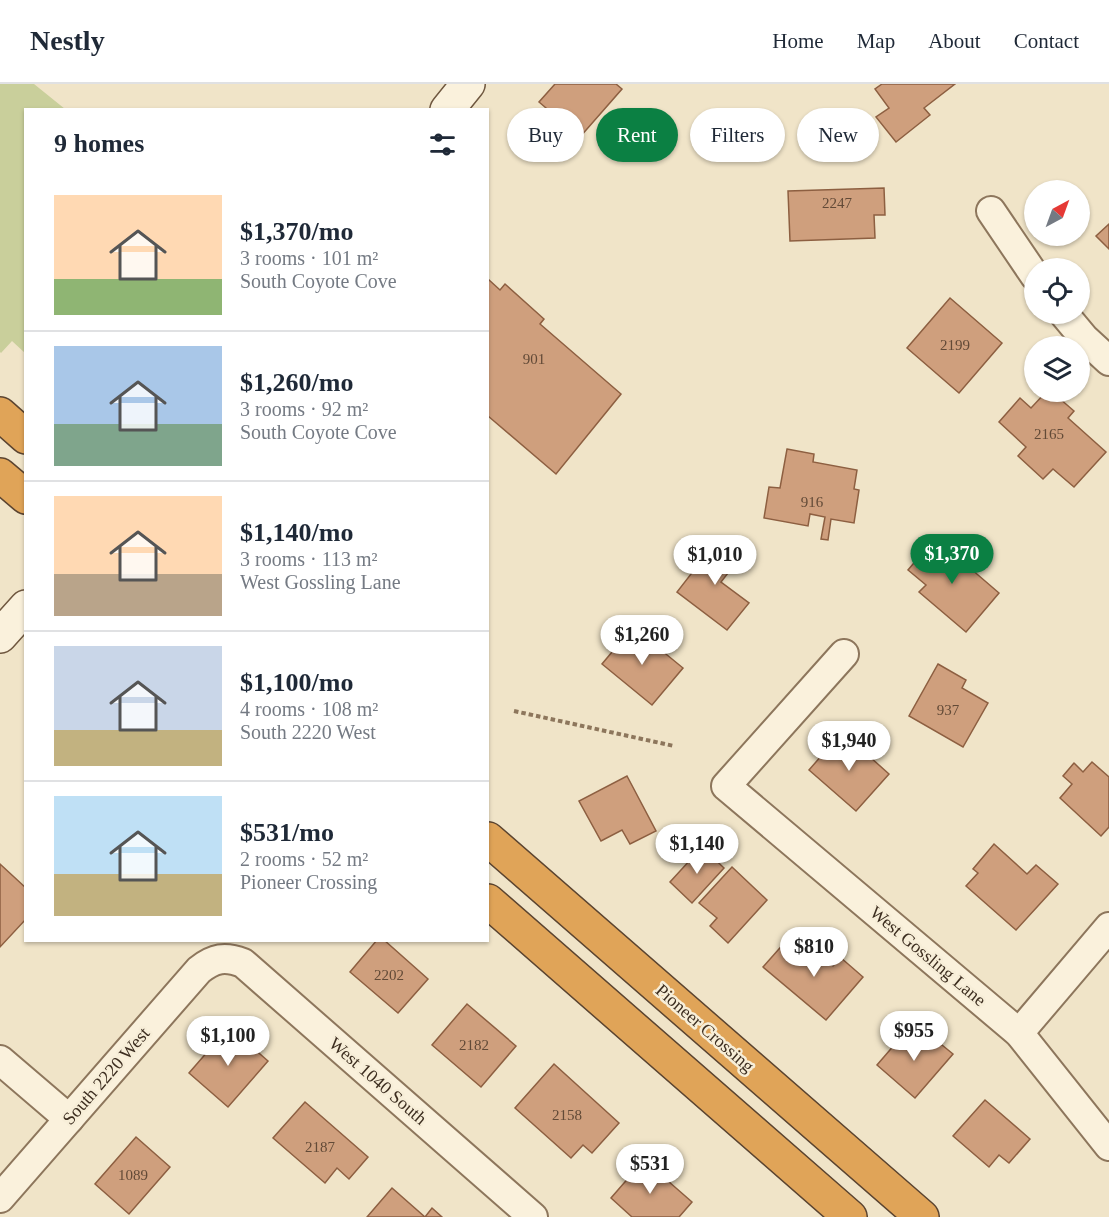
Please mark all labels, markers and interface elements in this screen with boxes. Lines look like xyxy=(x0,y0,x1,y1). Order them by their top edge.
text: Nestly xyxy=(30,25,105,56)
text: Home xyxy=(772,29,824,53)
text: Map xyxy=(857,29,895,53)
text: About xyxy=(928,29,981,53)
text: Contact xyxy=(1014,29,1079,53)
chip: Buy xyxy=(507,108,584,162)
chip: Rent xyxy=(596,108,678,162)
chip: Filters xyxy=(690,108,785,162)
chip: New xyxy=(797,108,879,162)
icon: filters xyxy=(426,128,459,161)
text: 9 homes xyxy=(54,129,144,158)
north arrow xyxy=(1024,180,1090,246)
map controls xyxy=(1024,180,1090,402)
house number: 2247 xyxy=(822,195,853,211)
text: $1,370/mo xyxy=(240,217,353,246)
icon: home xyxy=(102,219,174,291)
text: 3 rooms · 101 m² xyxy=(240,247,378,269)
button: locate xyxy=(1024,258,1090,324)
text: South Coyote Cove xyxy=(240,270,397,292)
button: layers xyxy=(1024,336,1090,402)
house number: 2199 xyxy=(940,337,970,353)
house number: 901 xyxy=(523,351,545,367)
text: $1,260/mo xyxy=(240,368,353,397)
icon: home xyxy=(102,370,174,442)
text: 3 rooms · 92 m² xyxy=(240,398,368,420)
text: South Coyote Cove xyxy=(240,421,397,443)
house number: 2165 xyxy=(1034,426,1064,442)
house number: 916 xyxy=(801,494,824,510)
text: $1,140/mo xyxy=(240,518,353,547)
icon: home xyxy=(102,520,174,592)
pin: $1,370 xyxy=(903,534,1001,585)
pin: $1,010 xyxy=(666,535,764,586)
text: $1,370 xyxy=(925,542,980,564)
text: $1,010 xyxy=(688,543,743,565)
text: 3 rooms · 113 m² xyxy=(240,548,377,570)
text: West Gossling Lane xyxy=(240,571,401,593)
pin: $1,260 xyxy=(593,615,691,666)
text: $1,260 xyxy=(615,623,670,645)
text: $1,100/mo xyxy=(240,668,353,697)
icon: home xyxy=(102,670,174,742)
text: 4 rooms · 108 m² xyxy=(240,698,378,720)
house number: 937 xyxy=(937,702,960,718)
text: South 2220 West xyxy=(240,721,376,743)
pin: $1,940 xyxy=(800,721,898,772)
text: $1,940 xyxy=(822,729,877,751)
text: $531/mo xyxy=(240,818,334,847)
icon: home xyxy=(102,820,174,892)
pin: $1,140 xyxy=(648,824,746,875)
text: $1,140 xyxy=(670,832,725,854)
text: 2 rooms · 52 m² xyxy=(240,848,368,870)
text: Pioneer Crossing xyxy=(240,871,377,893)
street label: West Gossling Lane xyxy=(866,902,990,1010)
pin: $810 xyxy=(778,927,850,978)
text: $810 xyxy=(794,935,834,957)
house number: 2202 xyxy=(374,967,404,983)
street label: Pioneer Crossing xyxy=(652,980,758,1076)
pin: $955 xyxy=(878,1011,950,1062)
pin: $1,100 xyxy=(179,1016,277,1067)
text: $955 xyxy=(894,1019,934,1041)
street label: South 2220 West xyxy=(58,1023,154,1129)
text: $1,100 xyxy=(201,1024,256,1046)
street label: West 1040 South xyxy=(325,1033,431,1129)
house number: 2182 xyxy=(459,1037,489,1053)
house number: 2158 xyxy=(552,1107,582,1123)
house number: 2187 xyxy=(305,1139,336,1155)
pin: $531 xyxy=(614,1144,686,1195)
text: $531 xyxy=(630,1152,670,1174)
house number: 1089 xyxy=(118,1167,148,1183)

